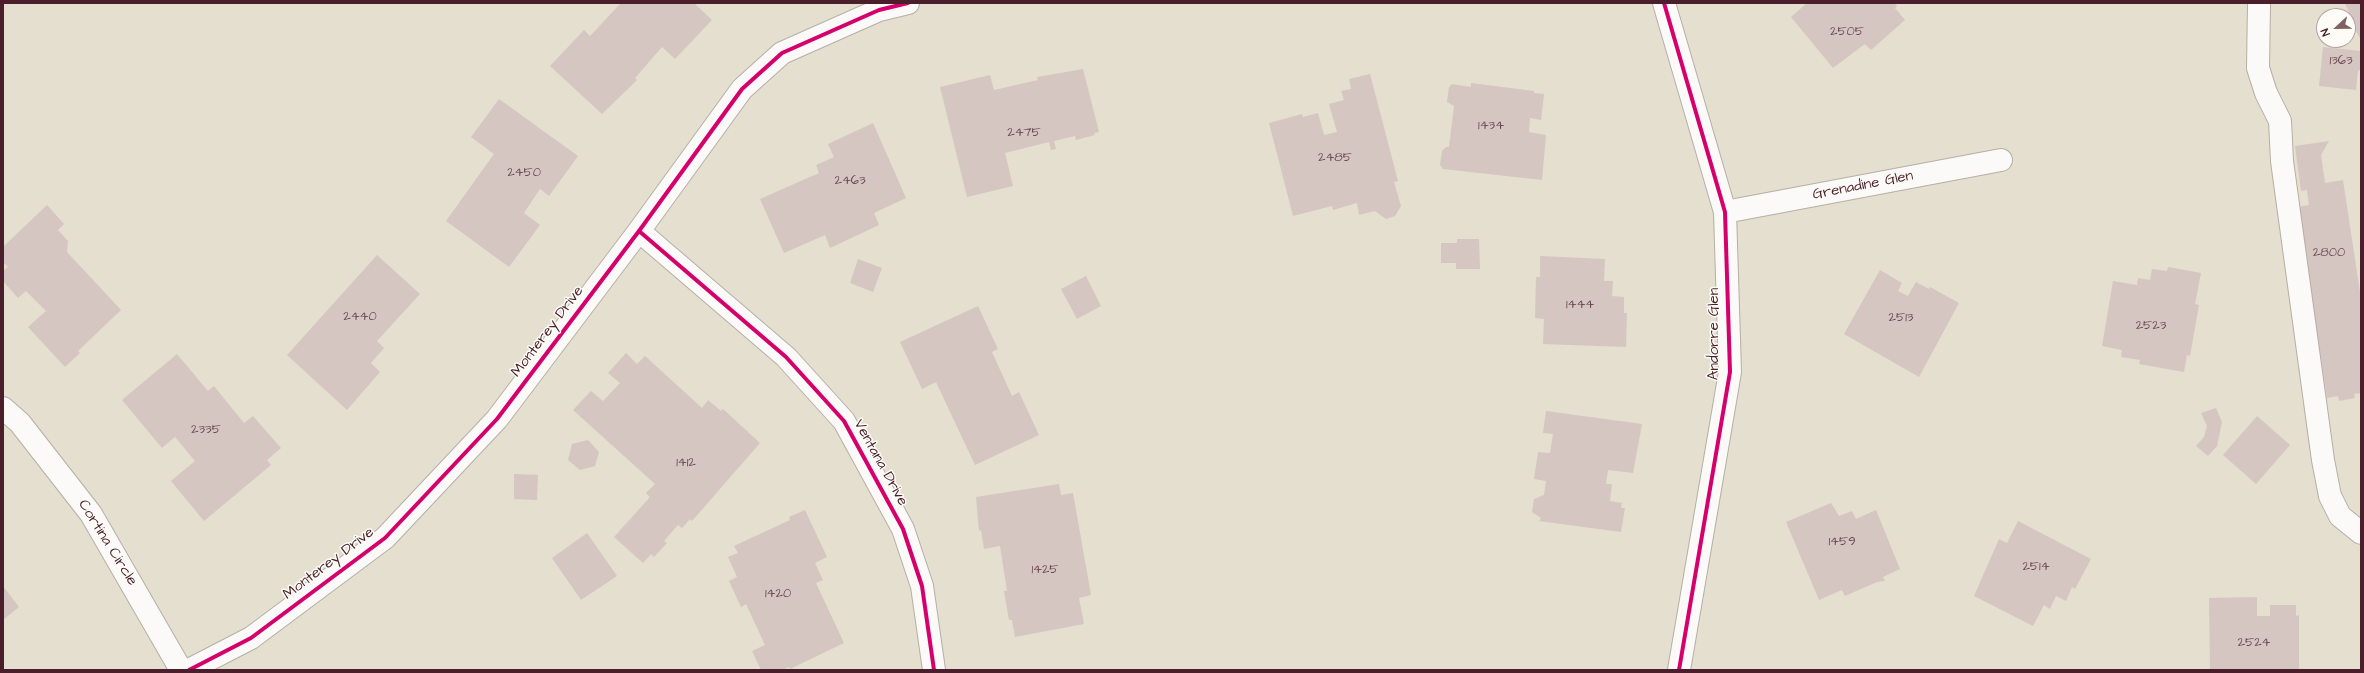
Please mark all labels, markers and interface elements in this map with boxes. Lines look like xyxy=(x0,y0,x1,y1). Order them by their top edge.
north arrow xyxy=(2316,8,2356,48)
house number: 2505 xyxy=(1830,24,1864,40)
text: N xyxy=(2317,26,2334,38)
house number: 1363 xyxy=(2329,53,2353,69)
house number: 1434 xyxy=(1478,118,1504,134)
house number: 2475 xyxy=(1007,125,1041,141)
house number: 2485 xyxy=(1318,150,1352,166)
house number: 2450 xyxy=(507,165,541,181)
street label: Grenadine Glen xyxy=(1811,167,1915,205)
house number: 2463 xyxy=(834,173,866,189)
house number: 2800 xyxy=(2313,245,2345,261)
street label: Monterey Drive xyxy=(508,283,588,381)
street label: Andorre Glen xyxy=(1706,288,1724,380)
house number: 1444 xyxy=(1566,297,1594,313)
house number: 2440 xyxy=(343,309,377,325)
house number: 2513 xyxy=(1889,310,1913,326)
house number: 2523 xyxy=(2136,318,2166,334)
street label: Ventana Drive xyxy=(849,417,911,509)
house number: 2335 xyxy=(191,422,221,438)
house number: 1412 xyxy=(676,455,696,471)
street label: Cortina Circle xyxy=(73,497,141,589)
street label: Monterey Drive xyxy=(280,524,378,604)
house number: 1459 xyxy=(1828,534,1856,550)
house number: 2514 xyxy=(2022,559,2050,575)
house number: 1425 xyxy=(1031,562,1059,578)
house number: 1420 xyxy=(765,586,791,602)
house number: 2524 xyxy=(2238,635,2270,651)

